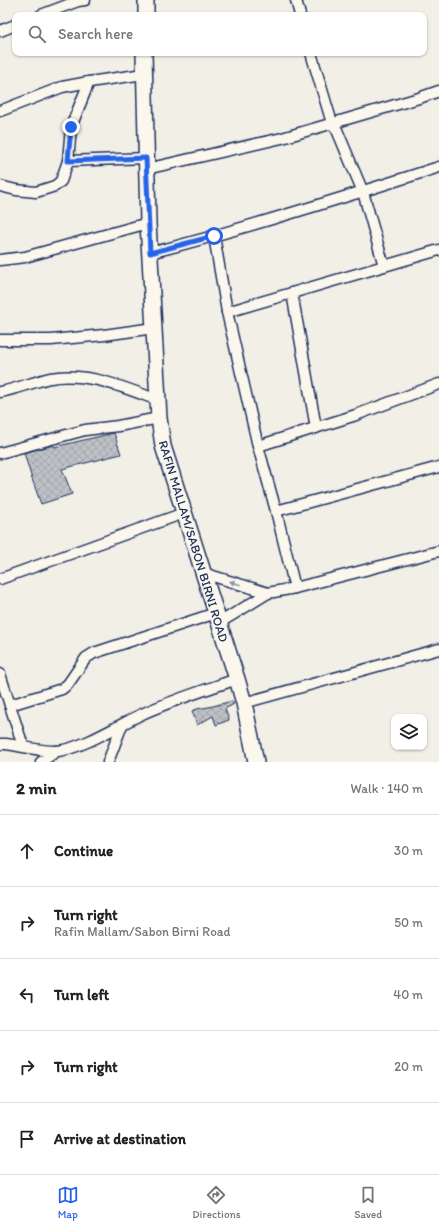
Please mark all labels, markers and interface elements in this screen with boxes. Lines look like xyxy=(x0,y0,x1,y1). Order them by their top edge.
search box xyxy=(12,12,427,56)
icon: search xyxy=(26,23,48,45)
text: Search here xyxy=(58,25,133,43)
route end xyxy=(62,118,80,136)
route start xyxy=(205,227,223,245)
street label: RAFIN MALLAM/SABON BIRNI ROAD xyxy=(156,438,231,644)
one-way arrow xyxy=(229,580,241,586)
map controls xyxy=(391,714,427,750)
button: layers xyxy=(391,714,427,750)
text: 2 min xyxy=(16,778,56,798)
text: Walk · 140 m xyxy=(351,781,423,796)
icon: ahead xyxy=(16,840,38,862)
text: Continue xyxy=(54,842,113,860)
text: 30 m xyxy=(394,843,423,858)
text: Turn right xyxy=(54,906,118,924)
icon: right xyxy=(16,912,38,934)
text: 50 m xyxy=(394,915,423,930)
text: Rafin Mallam/Sabon Birni Road xyxy=(54,924,230,939)
icon: left xyxy=(16,984,38,1006)
text: Turn left xyxy=(54,986,109,1004)
text: 40 m xyxy=(393,987,423,1002)
icon: right xyxy=(16,1056,38,1078)
text: Turn right xyxy=(54,1058,118,1076)
text: 20 m xyxy=(394,1059,423,1074)
icon: arrive xyxy=(16,1128,38,1150)
text: Arrive at destination xyxy=(54,1130,186,1148)
tab: Map xyxy=(57,1184,79,1221)
tab: Directions xyxy=(192,1184,241,1221)
tab: Saved xyxy=(354,1184,382,1221)

